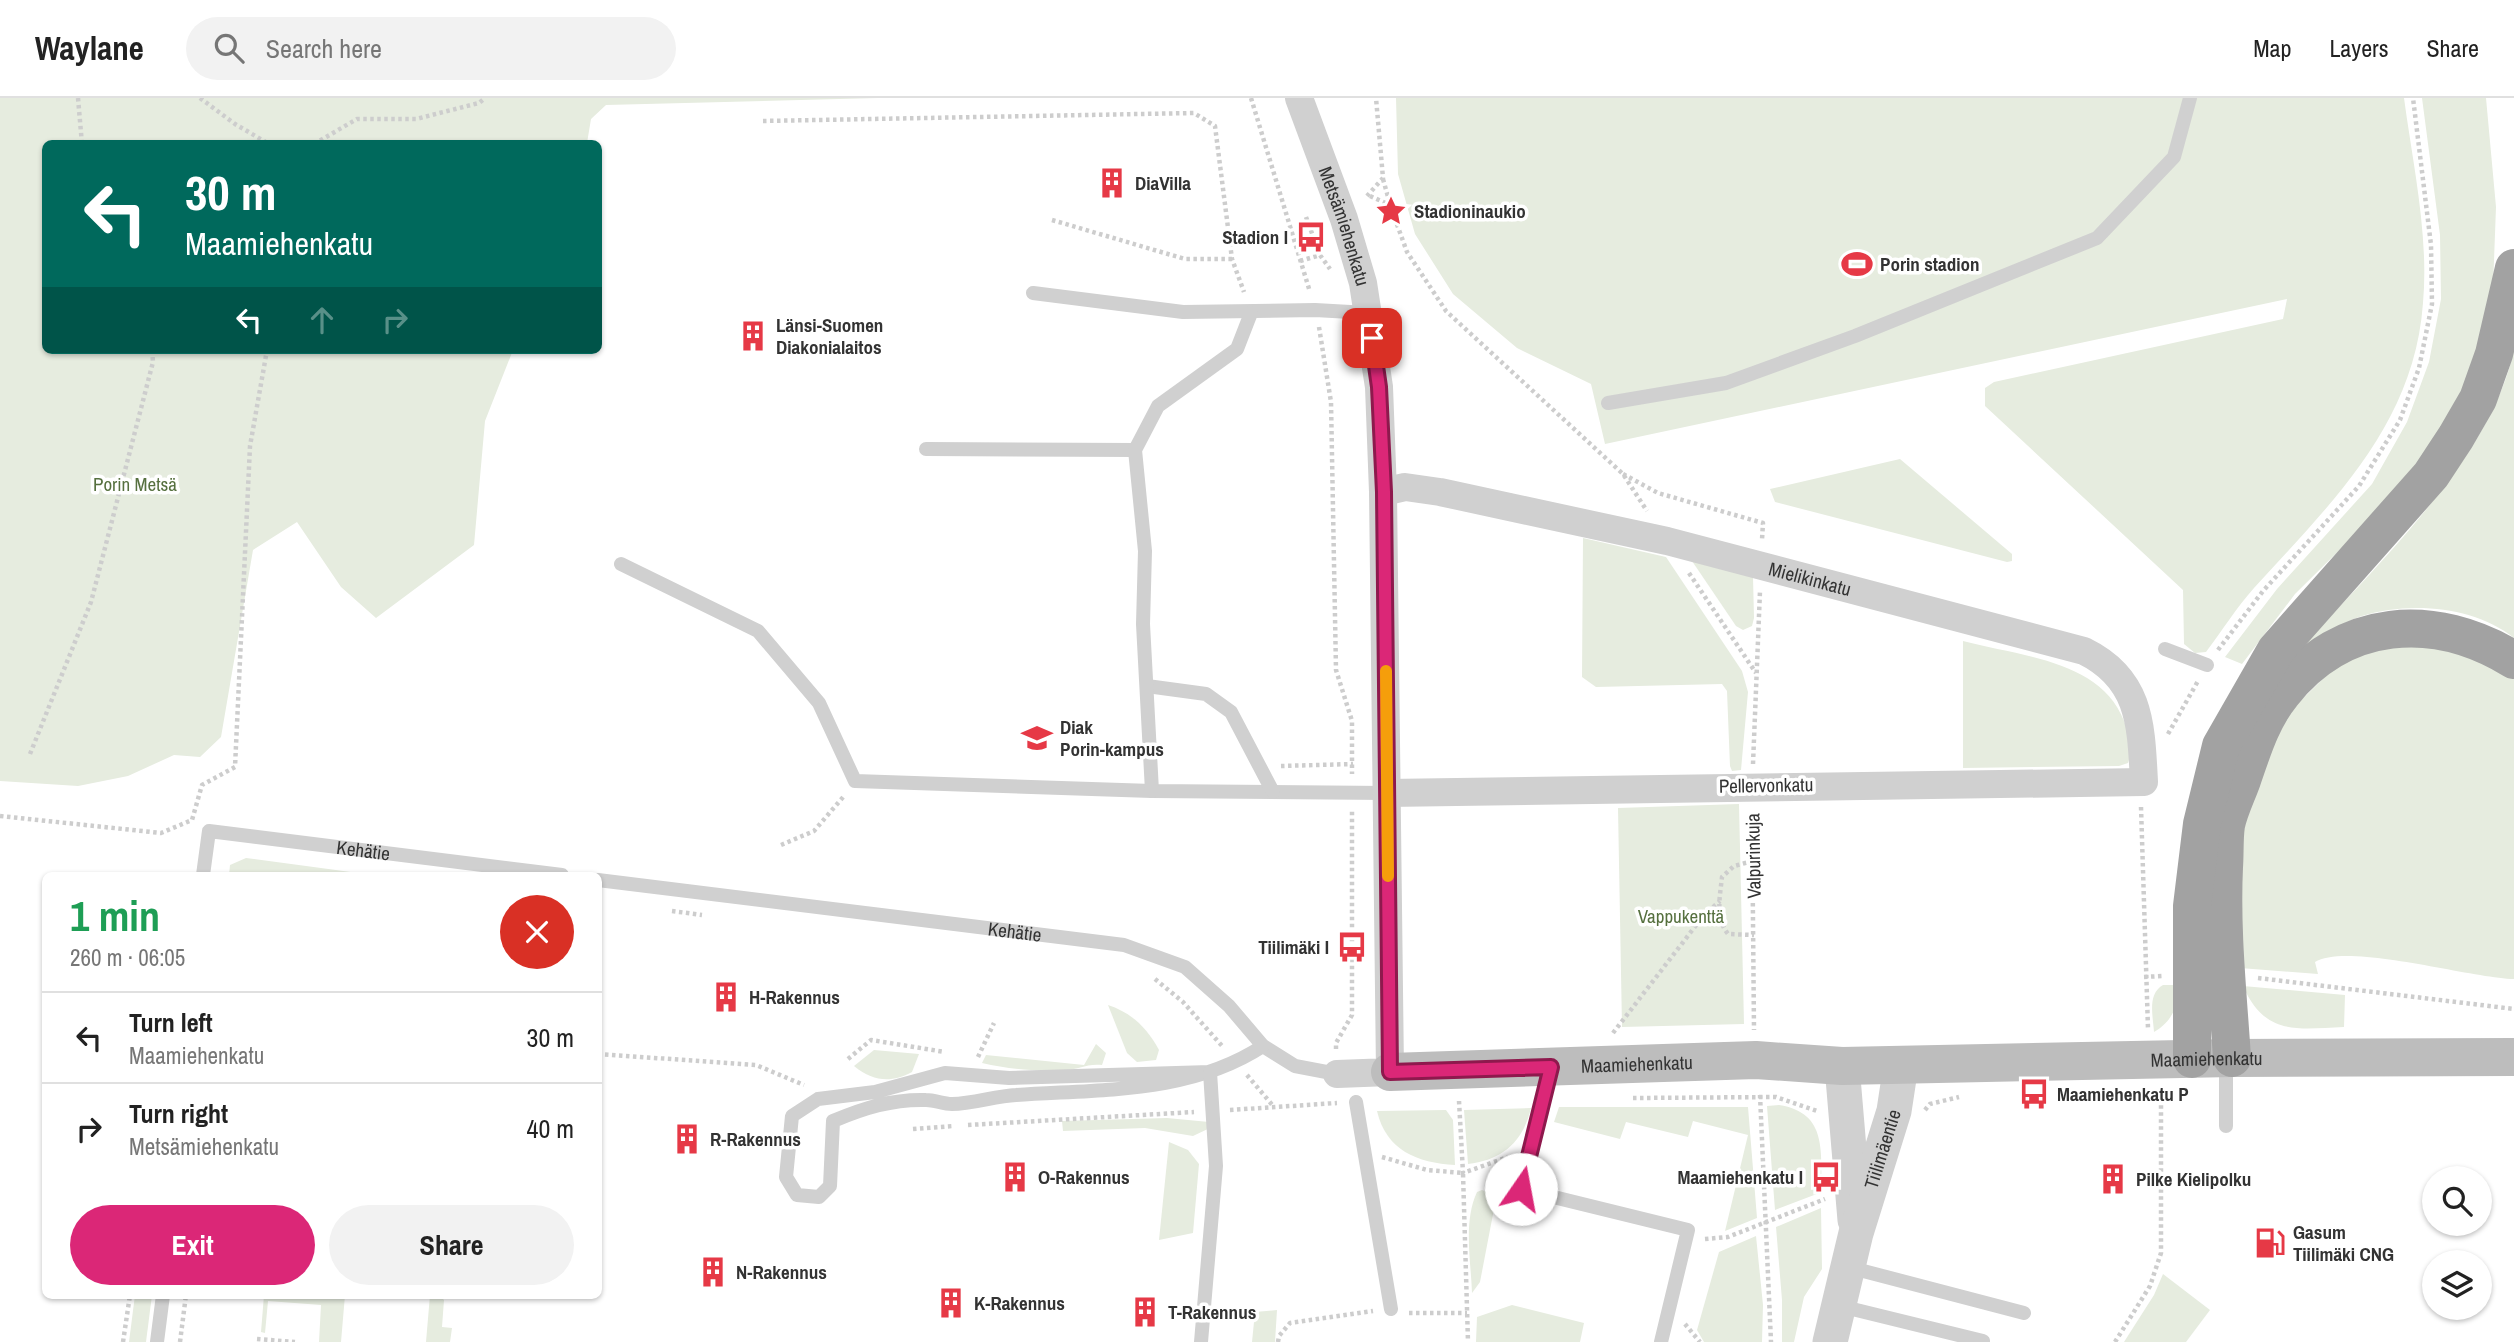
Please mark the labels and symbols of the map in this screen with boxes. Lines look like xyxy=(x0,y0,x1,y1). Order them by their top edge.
street label: Metsämiehenkatu xyxy=(1313,163,1376,289)
building icon: DiaVilla xyxy=(1095,166,1129,200)
place label: DiaVilla xyxy=(1135,170,1191,196)
place icon: Stadioninaukio xyxy=(1374,194,1408,228)
place label: Stadioninaukio xyxy=(1414,198,1526,224)
bus stop icon: Stadion I xyxy=(1294,220,1328,254)
place label: Stadion I xyxy=(1222,224,1288,250)
sports icon: Porin stadion xyxy=(1840,247,1874,281)
place label: Porin stadion xyxy=(1880,251,1980,277)
pin xyxy=(1342,308,1402,368)
place label: Länsi-Suomen Diakonialaitos xyxy=(776,312,883,360)
building icon: Länsi-Suomen Diakonialaitos xyxy=(736,319,770,353)
park label: Porin Metsä xyxy=(93,471,177,497)
street label: Mielikinkatu xyxy=(1766,555,1854,602)
place label: Diak Porin-kampus xyxy=(1060,714,1164,762)
school or university icon: Diak Porin-kampus xyxy=(1020,721,1054,755)
street label: Pellervonkatu xyxy=(1719,771,1813,799)
street label: Valpurinkuja xyxy=(1739,813,1767,899)
street label: Kehätie xyxy=(335,834,392,866)
park label: Vappukenttä xyxy=(1638,903,1725,929)
street label: Kehätie xyxy=(987,915,1043,948)
bus stop icon: Tiilimäki I xyxy=(1335,930,1369,964)
place label: Tiilimäki I xyxy=(1258,934,1329,960)
building icon: H-Rakennus xyxy=(709,980,743,1014)
place label: H-Rakennus xyxy=(749,984,840,1010)
street label: Maamiehenkatu xyxy=(2150,1045,2262,1073)
street label: Maamiehenkatu xyxy=(1581,1049,1693,1079)
bus stop icon: Maamiehenkatu P xyxy=(2017,1077,2051,1111)
place label: Maamiehenkatu P xyxy=(2057,1081,2189,1107)
street label: Tiilimäentie xyxy=(1858,1106,1907,1192)
building icon: R-Rakennus xyxy=(670,1122,704,1156)
place label: R-Rakennus xyxy=(710,1126,801,1152)
position arrow xyxy=(1484,1152,1558,1226)
building icon: O-Rakennus xyxy=(998,1160,1032,1194)
bus stop icon: Maamiehenkatu I xyxy=(1809,1160,1843,1194)
building icon: Pilke Kielipolku xyxy=(2096,1162,2130,1196)
place label: O-Rakennus xyxy=(1038,1164,1130,1190)
place label: Maamiehenkatu I xyxy=(1677,1164,1803,1190)
place label: Pilke Kielipolku xyxy=(2136,1166,2251,1192)
place label: Gasum Tiilimäki CNG xyxy=(2293,1219,2394,1267)
fuel station icon: Gasum Tiilimäki CNG xyxy=(2253,1226,2287,1260)
building icon: N-Rakennus xyxy=(696,1255,730,1289)
place label: N-Rakennus xyxy=(736,1259,827,1285)
building icon: K-Rakennus xyxy=(934,1286,968,1320)
place label: K-Rakennus xyxy=(974,1290,1065,1316)
building icon: T-Rakennus xyxy=(1128,1295,1162,1329)
place label: T-Rakennus xyxy=(1168,1299,1256,1325)

